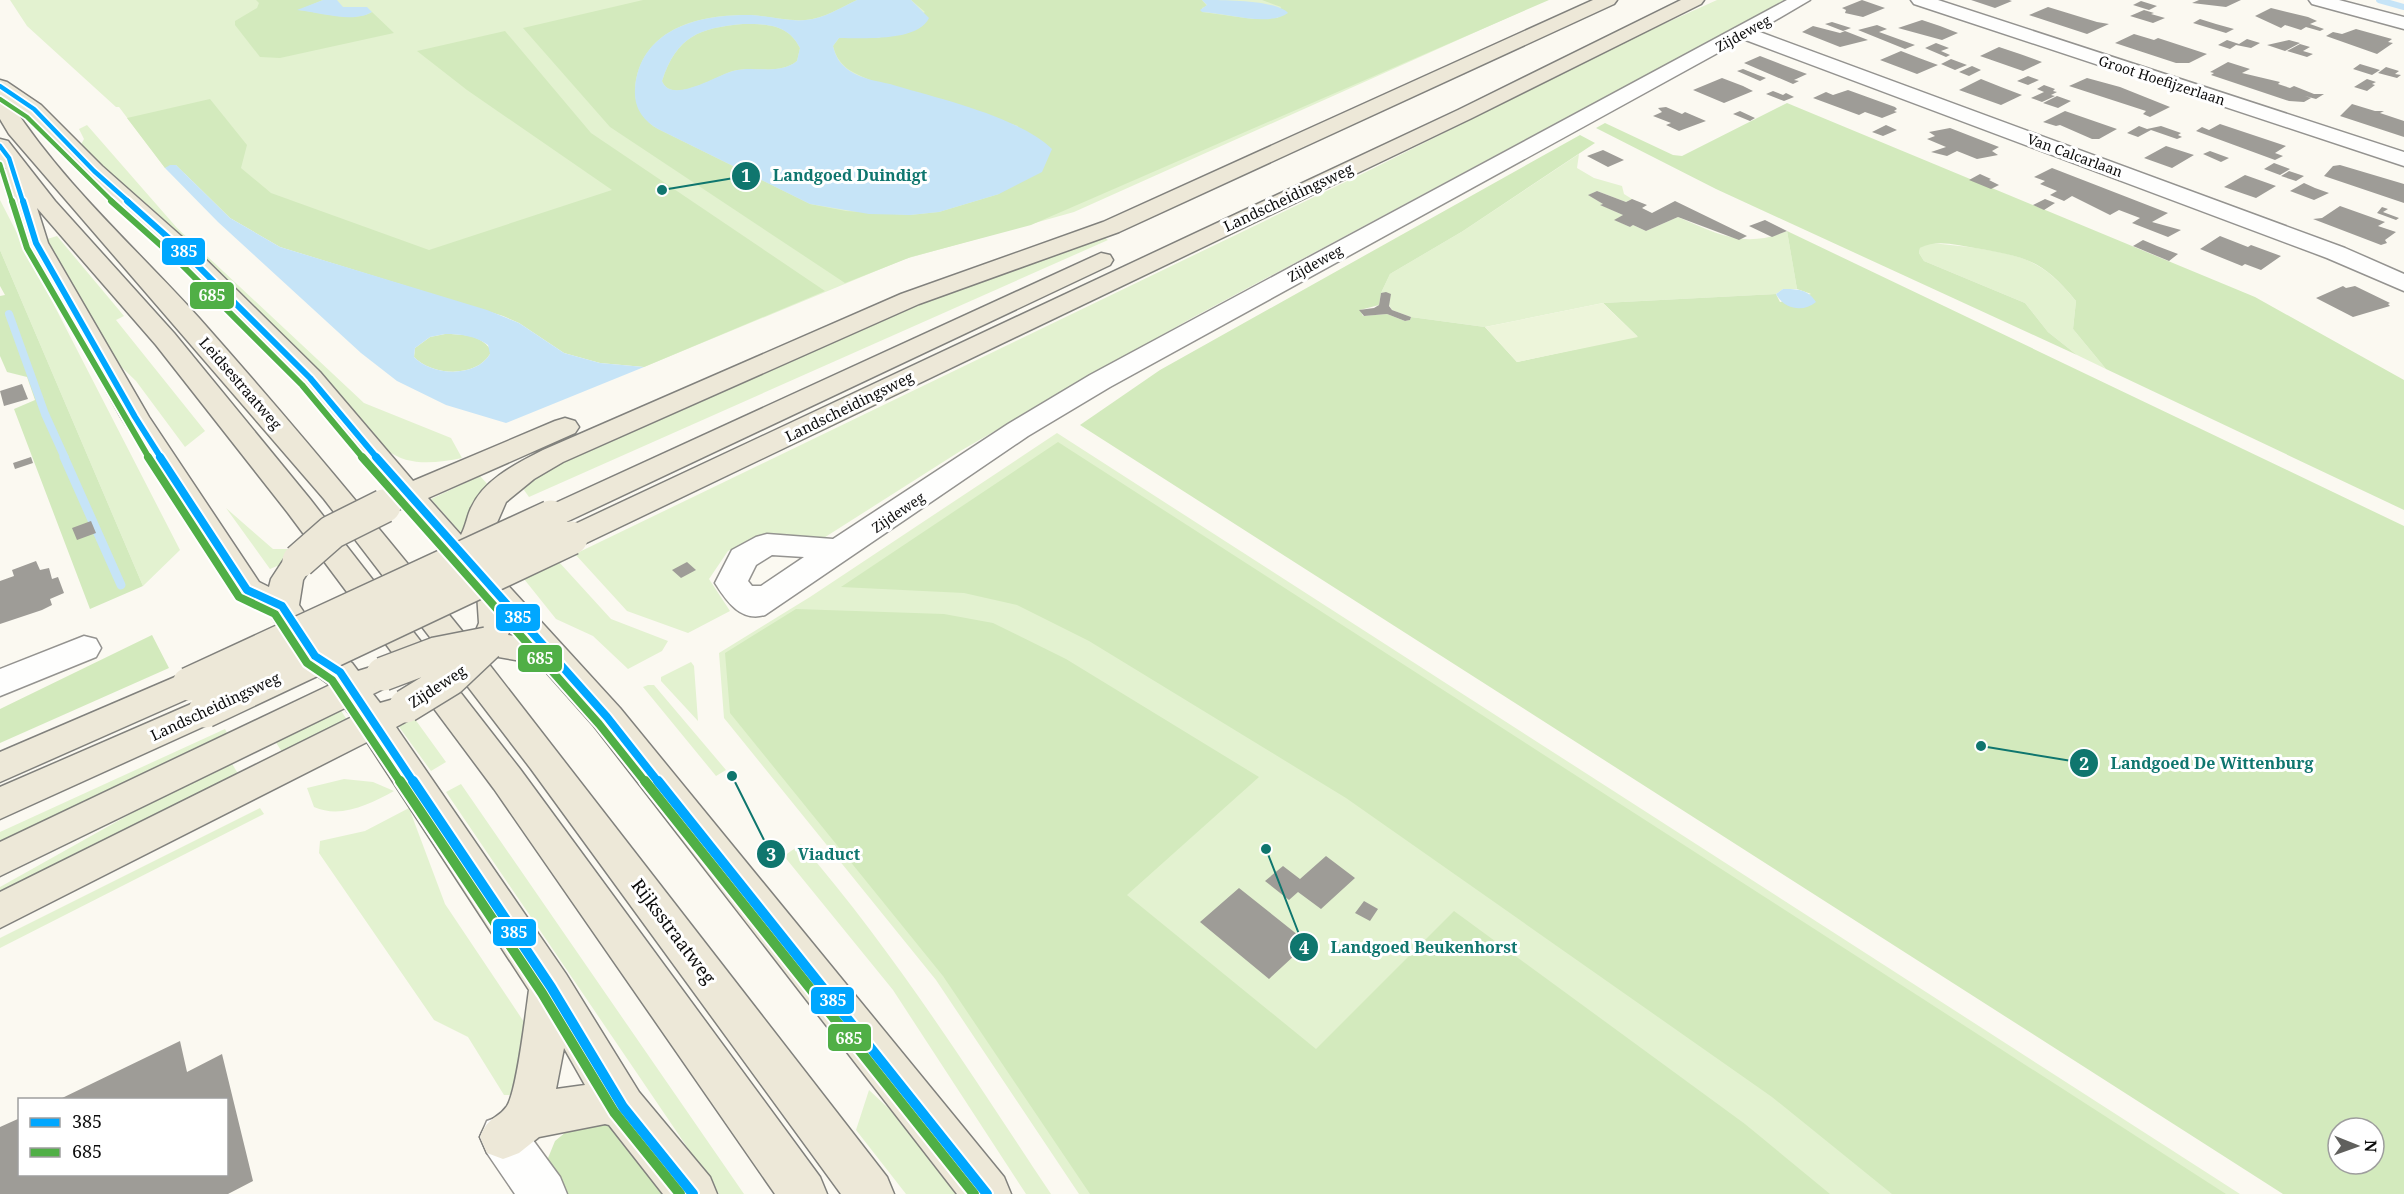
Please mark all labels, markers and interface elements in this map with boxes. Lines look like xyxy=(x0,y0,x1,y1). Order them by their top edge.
street label: Zijdeweg xyxy=(1712,10,1774,56)
street label: Groot Hoefijzerlaan xyxy=(2096,51,2228,109)
street label: Van Calcarlaan xyxy=(2025,129,2125,181)
street label: Landscheidingsweg xyxy=(1220,158,1356,236)
callout: Landgoed Duindigt xyxy=(731,159,939,193)
text: 1 xyxy=(741,163,751,187)
text: Landgoed Duindigt xyxy=(773,164,928,186)
line badge: 385 xyxy=(161,237,206,266)
text: 385 xyxy=(170,240,198,262)
street label: Zijdeweg xyxy=(1284,240,1346,286)
line badge: 685 xyxy=(189,281,235,310)
text: 685 xyxy=(198,284,226,306)
street label: Leidsestraatweg xyxy=(195,333,287,433)
street label: Landscheidingsweg xyxy=(781,366,917,446)
street label: Zijdeweg xyxy=(868,487,929,537)
line badge: 385 xyxy=(495,603,541,632)
text: 385 xyxy=(504,606,532,628)
line badge: 685 xyxy=(517,644,563,673)
text: 685 xyxy=(526,647,554,669)
street label: Zijdeweg xyxy=(405,660,469,712)
street label: Landscheidingsweg xyxy=(147,667,283,745)
callout: Landgoed De Wittenburg xyxy=(2069,746,2326,780)
text: 2 xyxy=(2079,751,2089,775)
text: Landgoed De Wittenburg xyxy=(2110,752,2314,774)
callout: Viaduct xyxy=(756,837,872,871)
text: 3 xyxy=(766,842,776,866)
text: Viaduct xyxy=(798,843,861,865)
street label: Rijksstraatweg xyxy=(627,874,722,989)
line badge: 385 xyxy=(492,918,537,947)
text: 385 xyxy=(500,921,528,943)
callout: Landgoed Beukenhorst xyxy=(1289,930,1530,964)
text: 4 xyxy=(1299,935,1309,959)
text: Landgoed Beukenhorst xyxy=(1331,936,1518,958)
line badge: 385 xyxy=(810,986,855,1015)
text: 385 xyxy=(819,989,847,1011)
line badge: 685 xyxy=(827,1023,872,1052)
text: 685 xyxy=(835,1027,863,1049)
legend xyxy=(18,1098,228,1176)
text: 385 xyxy=(72,1109,102,1133)
north arrow xyxy=(2326,1116,2386,1176)
text: 685 xyxy=(72,1139,102,1163)
text: N xyxy=(2360,1140,2382,1153)

